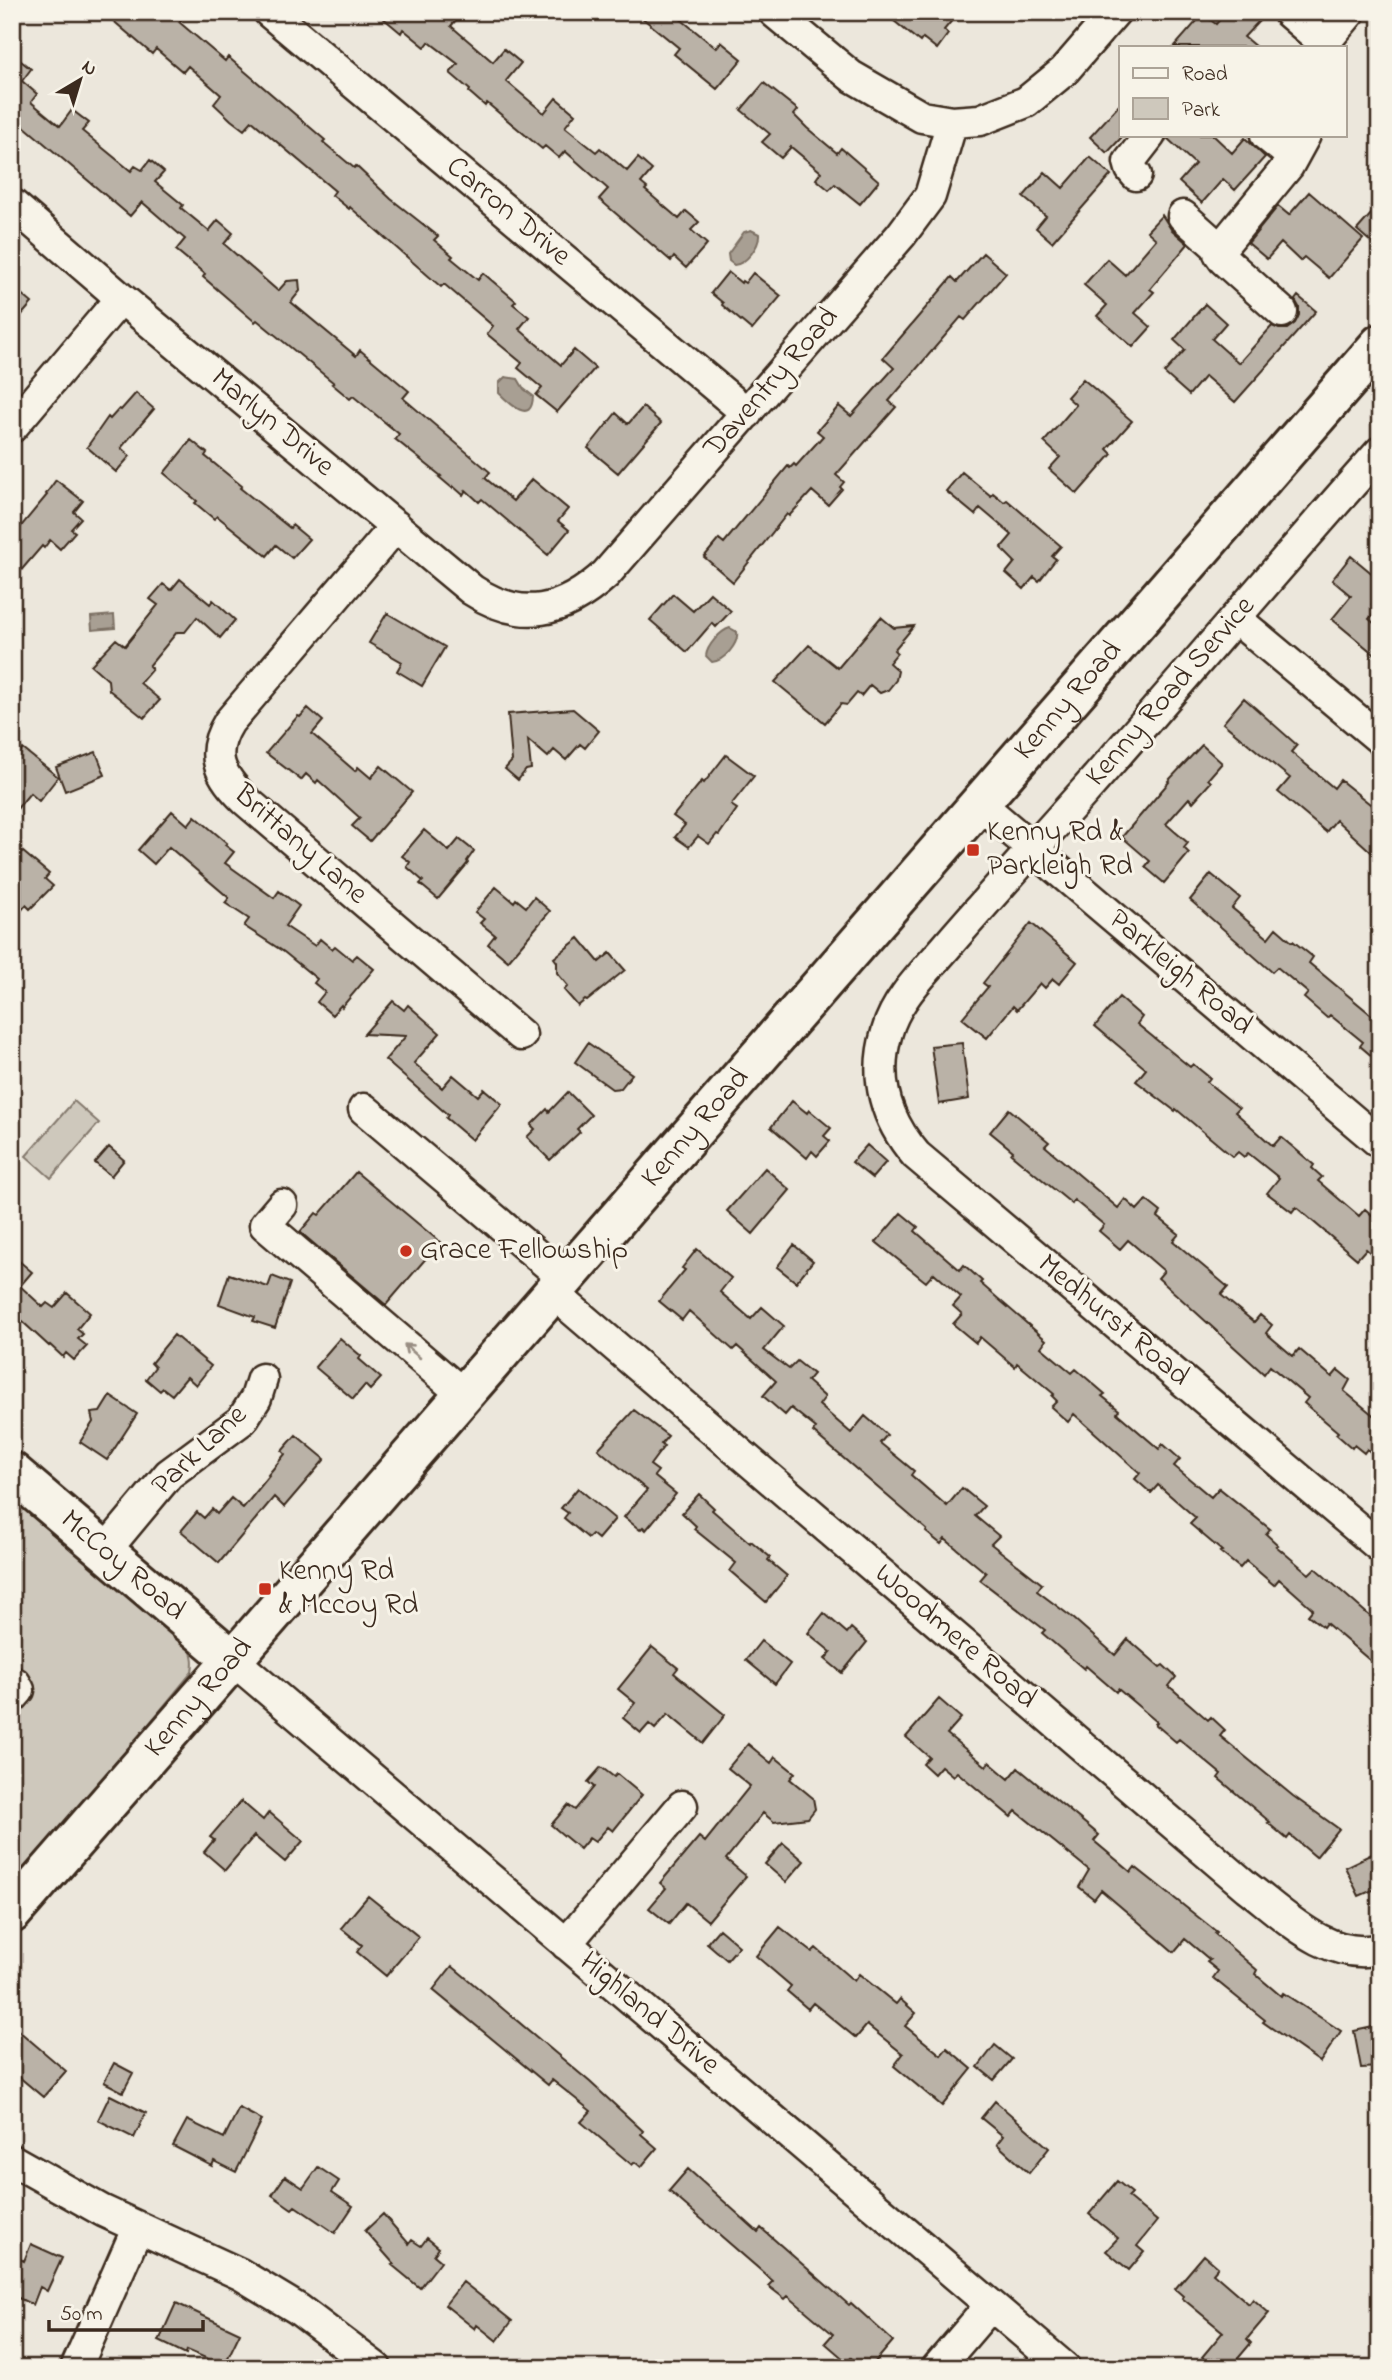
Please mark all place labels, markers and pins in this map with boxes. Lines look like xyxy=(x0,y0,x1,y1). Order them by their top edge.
place label: Kenny Rd & Parkleigh Rd xyxy=(987,811,1133,889)
marker: Kenny Rd & Parkleigh Rd xyxy=(965,842,981,858)
place label: Grace Fellowship xyxy=(420,1229,628,1273)
marker: Grace Fellowship xyxy=(398,1243,414,1259)
place label: Kenny Rd & Mccoy Rd xyxy=(279,1550,418,1628)
marker: Kenny Rd & Mccoy Rd xyxy=(257,1581,273,1597)

